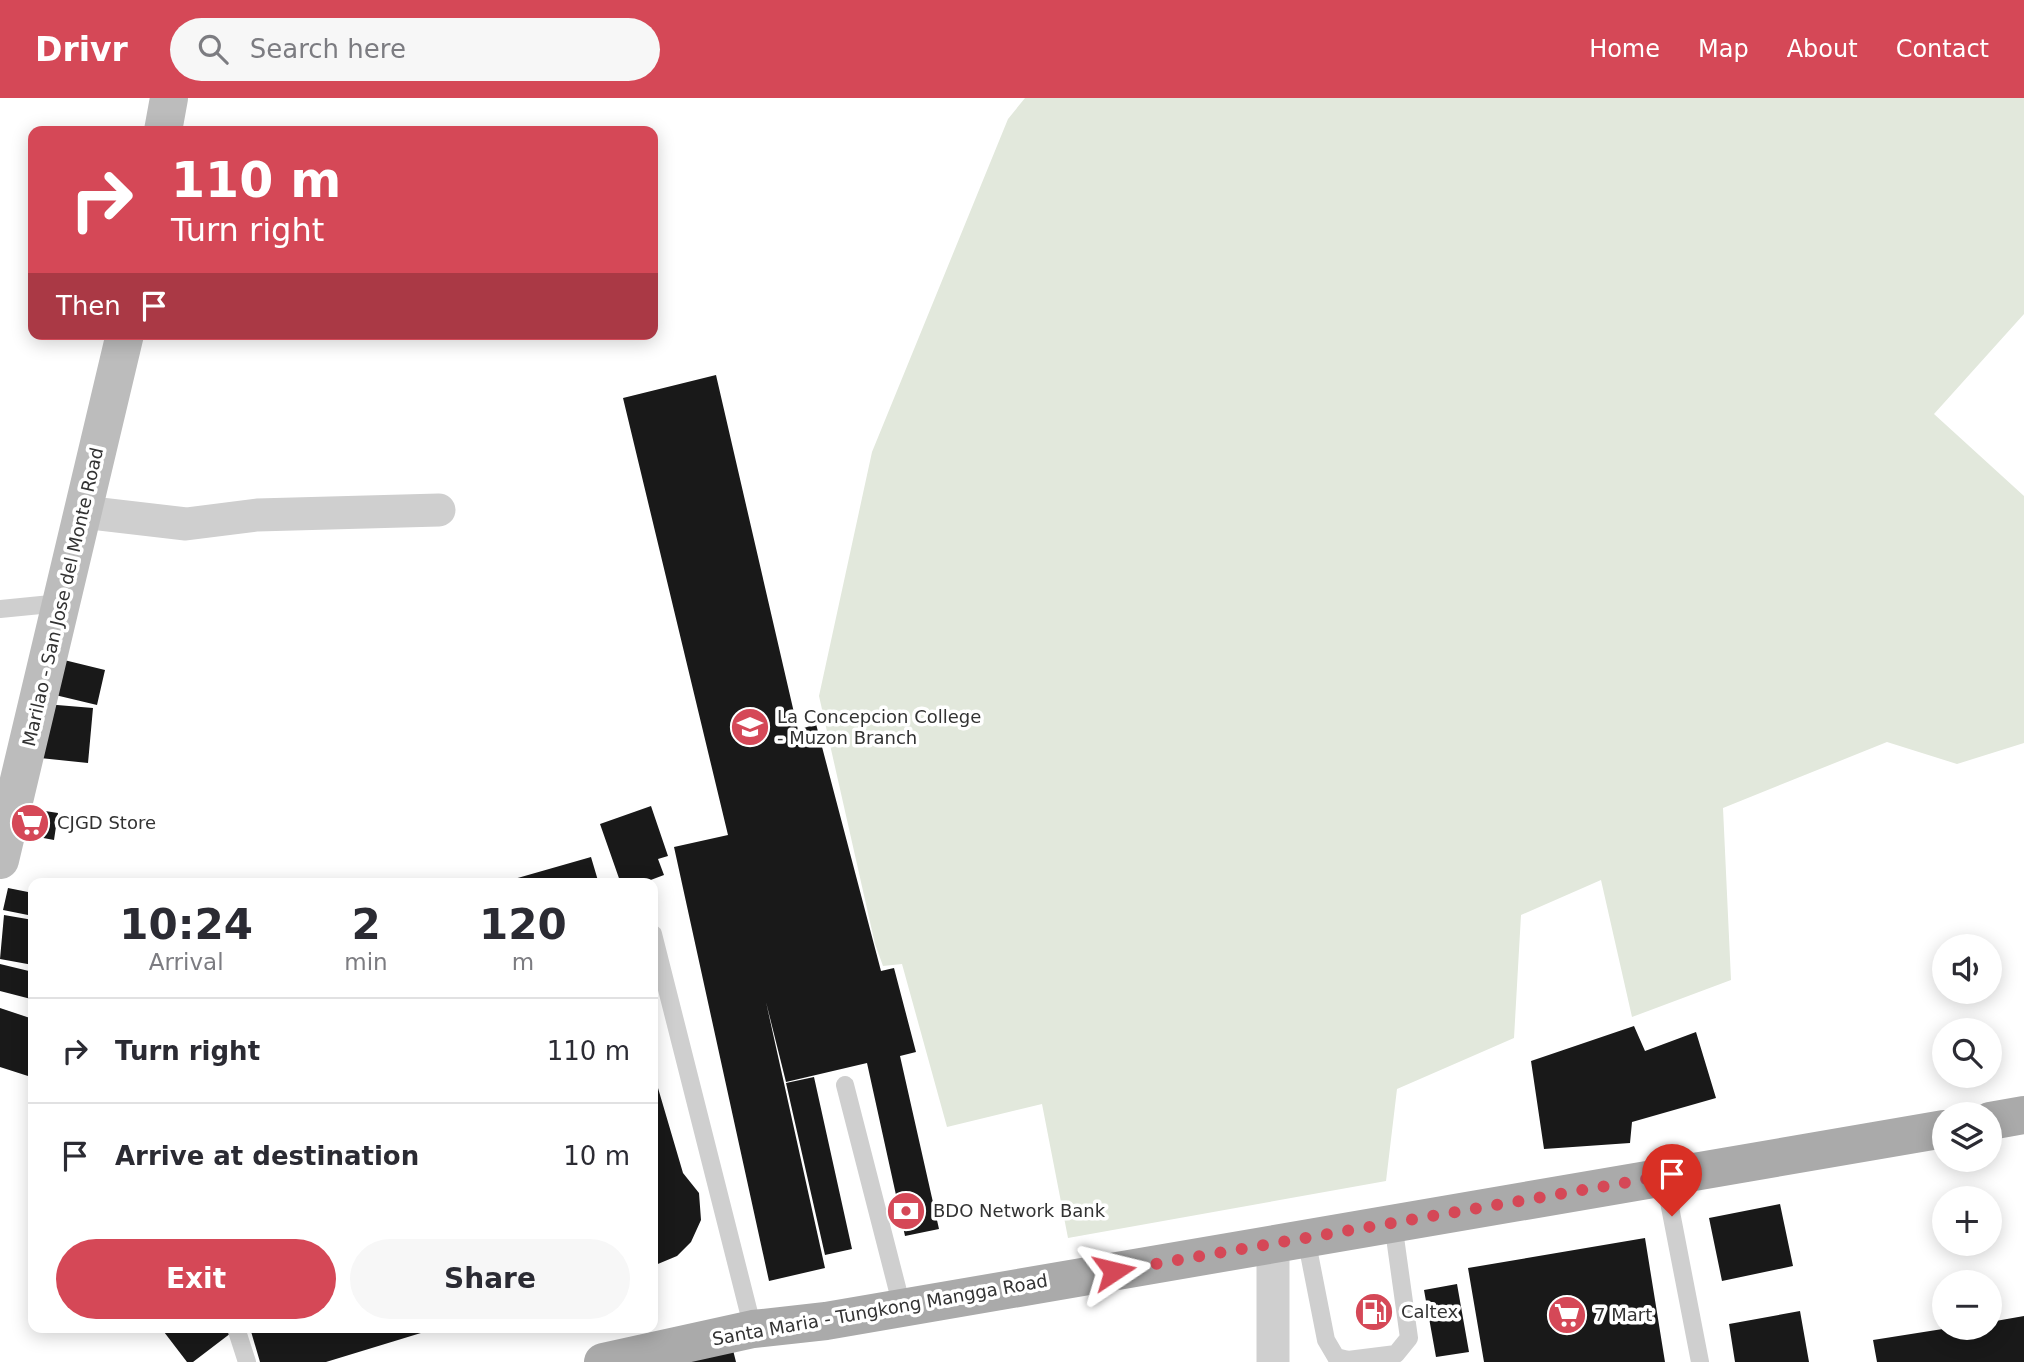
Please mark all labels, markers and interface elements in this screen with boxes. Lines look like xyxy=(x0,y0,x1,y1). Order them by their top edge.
search box xyxy=(170,18,660,81)
text: Drivr xyxy=(35,30,128,69)
icon: search xyxy=(194,30,232,68)
text: Search here xyxy=(250,34,406,64)
text: Home xyxy=(1589,35,1660,63)
text: Map xyxy=(1698,35,1749,63)
text: About xyxy=(1787,35,1858,63)
text: Contact xyxy=(1896,35,1989,63)
text: 110 m xyxy=(171,152,341,209)
icon: right xyxy=(56,154,147,245)
text: Turn right xyxy=(171,211,324,249)
icon: arrive xyxy=(135,287,173,325)
text: Then xyxy=(56,291,121,321)
street label: Marilao - San Jose del Monte Road xyxy=(18,445,107,748)
school or university icon: La Concepcion College - Muzon Branch xyxy=(729,706,771,748)
place label: La Concepcion College - Muzon Branch xyxy=(777,706,981,748)
supermarket icon: CJGD Store xyxy=(9,802,51,844)
place label: CJGD Store xyxy=(57,812,156,833)
text: 10:24 xyxy=(119,900,253,949)
text: 2 xyxy=(351,900,381,949)
text: 120 xyxy=(479,900,567,949)
map controls xyxy=(1932,934,2002,1340)
button: sound xyxy=(1932,934,2002,1004)
text: Arrival xyxy=(149,949,224,975)
text: min xyxy=(344,949,388,975)
text: m xyxy=(512,949,534,975)
button: search xyxy=(1932,1018,2002,1088)
icon: right xyxy=(56,1032,94,1070)
text: Turn right xyxy=(115,1036,260,1066)
text: 110 m xyxy=(547,1036,630,1066)
button: layers xyxy=(1932,1102,2002,1172)
icon: arrive xyxy=(56,1137,94,1175)
text: Arrive at destination xyxy=(115,1141,419,1171)
text: 10 m xyxy=(563,1141,630,1171)
pin xyxy=(1642,1144,1702,1216)
icon: arrive xyxy=(1653,1155,1691,1193)
button: + xyxy=(1932,1186,2002,1256)
bank icon: BDO Network Bank xyxy=(885,1190,927,1232)
place label: BDO Network Bank xyxy=(933,1200,1106,1221)
position arrow xyxy=(1077,1234,1151,1308)
button: Exit xyxy=(56,1239,336,1319)
button: Share xyxy=(350,1239,630,1319)
street label: Santa Maria - Tungkong Mangga Road xyxy=(711,1270,1049,1349)
button: − xyxy=(1932,1270,2002,1340)
fuel station icon: Caltex xyxy=(1353,1291,1395,1333)
supermarket icon: 7 Mart xyxy=(1546,1294,1588,1336)
place label: Caltex xyxy=(1401,1301,1458,1322)
place label: 7 Mart xyxy=(1594,1304,1652,1325)

